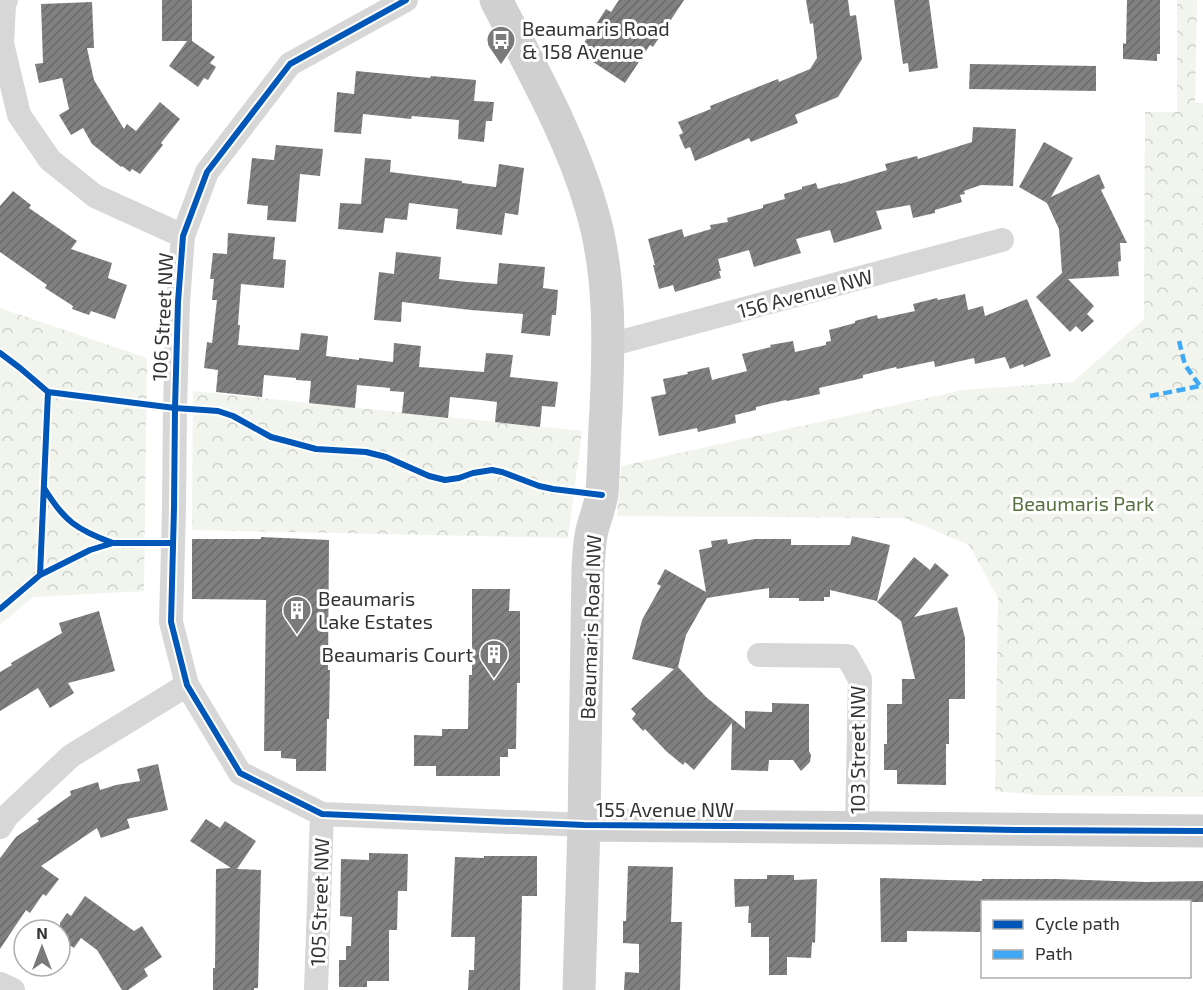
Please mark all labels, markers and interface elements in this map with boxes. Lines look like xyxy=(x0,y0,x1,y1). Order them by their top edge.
place label: Beaumaris Road & 158 Avenue xyxy=(522,16,670,63)
bus stop icon: Beaumaris Road & 158 Avenue xyxy=(485,24,517,66)
street label: 106 Street NW xyxy=(147,252,177,382)
street label: 156 Avenue NW xyxy=(735,263,875,323)
park label: Beaumaris Park xyxy=(1012,491,1154,515)
street label: Beaumaris Road NW xyxy=(575,534,605,720)
place label: Beaumaris Lake Estates xyxy=(318,586,433,633)
building icon: Beaumaris Lake Estates xyxy=(281,594,313,636)
building icon: Beaumaris Court xyxy=(478,638,510,680)
place label: Beaumaris Court xyxy=(322,642,473,666)
street label: 103 Street NW xyxy=(845,686,869,814)
street label: 155 Avenue NW xyxy=(596,797,734,821)
street label: 105 Street NW xyxy=(305,837,333,967)
legend xyxy=(981,900,1191,978)
text: Cycle path xyxy=(1035,912,1120,934)
north arrow xyxy=(12,918,72,978)
text: N xyxy=(36,923,48,942)
text: Path xyxy=(1035,942,1073,964)

